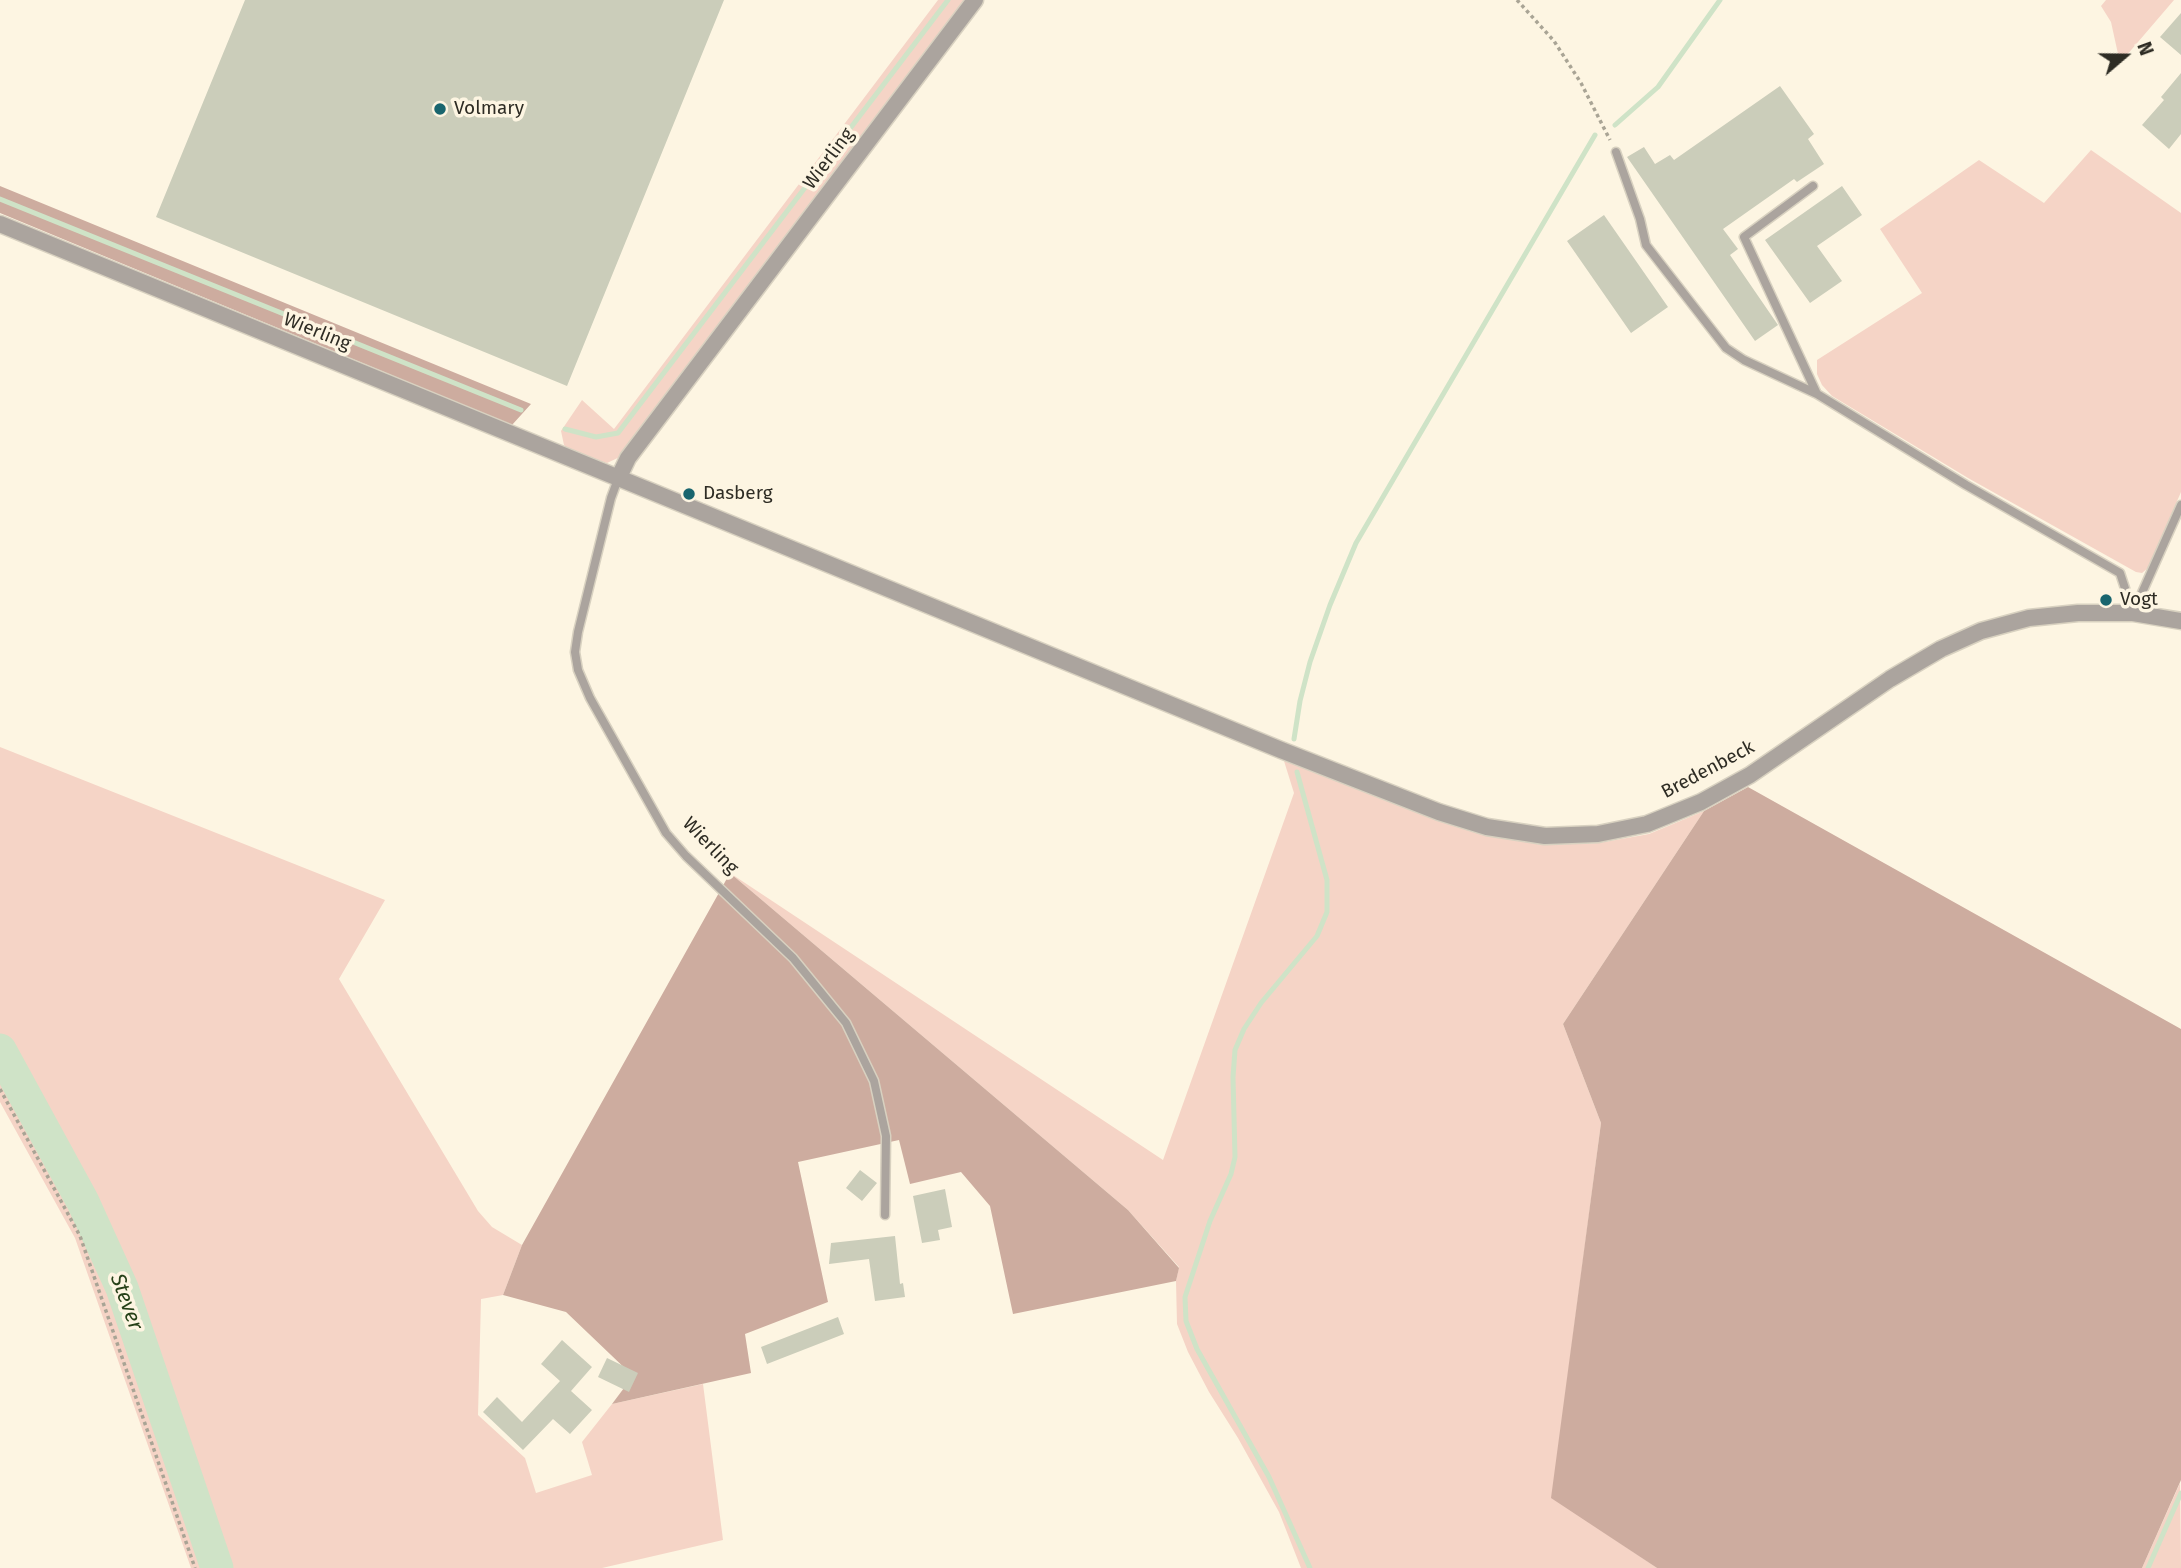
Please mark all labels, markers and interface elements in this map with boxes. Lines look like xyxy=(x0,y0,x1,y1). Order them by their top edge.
north arrow xyxy=(2090,21,2160,91)
text: N xyxy=(2132,39,2158,58)
place label: Volmary xyxy=(454,98,524,120)
marker: Volmary xyxy=(432,101,448,117)
street label: Wierling xyxy=(799,124,859,194)
street label: Wierling xyxy=(280,308,354,356)
place label: Dasberg xyxy=(703,483,773,505)
marker: Dasberg xyxy=(681,486,697,502)
place label: Vogt xyxy=(2120,589,2158,611)
marker: Vogt xyxy=(2098,592,2114,608)
street label: Bredenbeck xyxy=(1658,736,1758,804)
street label: Wierling xyxy=(677,813,743,879)
water label: Stever xyxy=(104,1270,148,1334)

